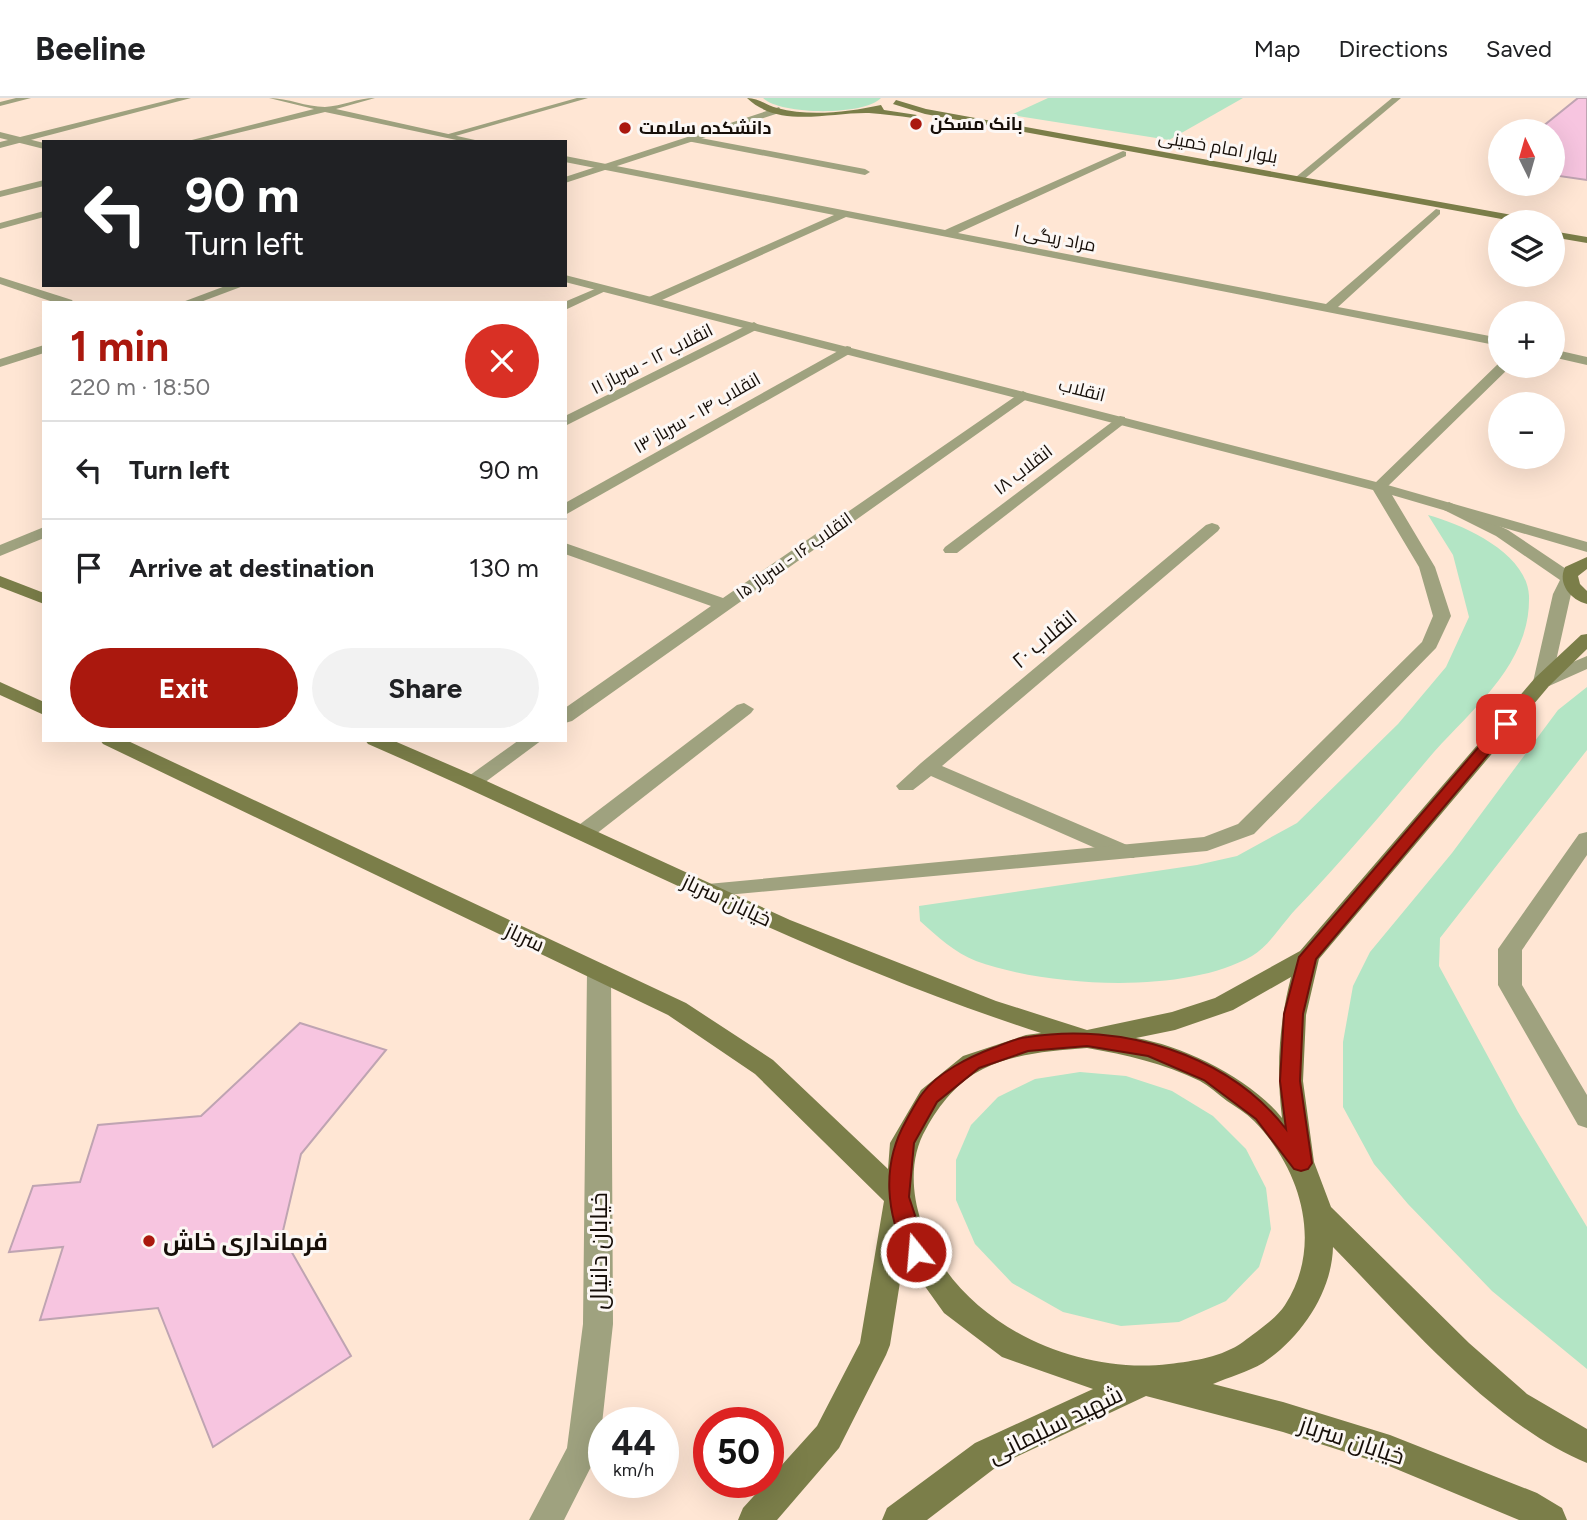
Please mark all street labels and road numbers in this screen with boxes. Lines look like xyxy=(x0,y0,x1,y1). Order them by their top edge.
street label: بلوار امام خمینی xyxy=(1156,126,1279,169)
street label: مراد ریگی ۱ xyxy=(1012,219,1098,257)
street label: انقلاب ۱۲ - سرباز ۱۱ xyxy=(587,319,717,399)
street label: انقلاب ۱۴ - سرباز ۱۳ xyxy=(630,368,764,458)
street label: انقلاب xyxy=(1056,374,1108,406)
street label: انقلاب ۱۸ xyxy=(989,440,1057,500)
street label: انقلاب ۱۶ - سرباز ۱۵ xyxy=(732,508,856,604)
street label: انقلاب ۲۰ xyxy=(1007,605,1081,673)
street label: خیابان سرباز xyxy=(677,868,776,932)
street label: سرباز xyxy=(500,917,549,957)
street label: خیابان دانیال xyxy=(584,1192,613,1310)
street label: شهید سلیمانی xyxy=(983,1379,1127,1469)
street label: خیابان سرباز xyxy=(1294,1409,1408,1471)

